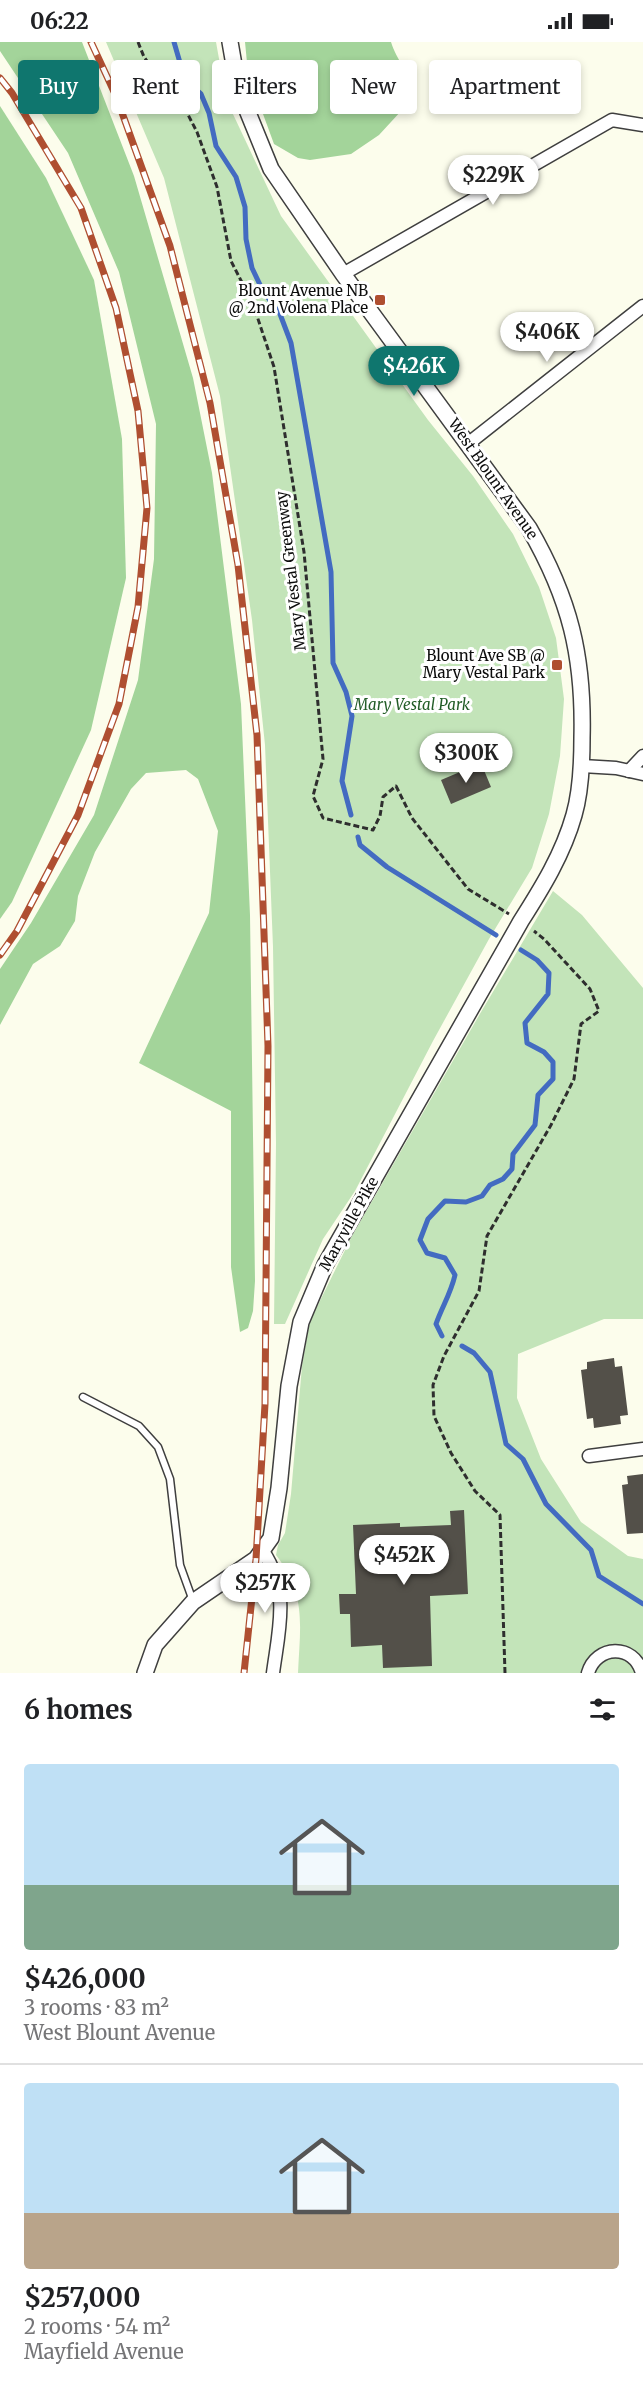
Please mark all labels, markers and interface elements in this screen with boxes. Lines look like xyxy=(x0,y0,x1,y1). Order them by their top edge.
text: 06:22 xyxy=(30,7,89,35)
chip: Buy xyxy=(18,60,99,114)
chip: Rent xyxy=(111,60,200,114)
chip: Filters xyxy=(212,60,318,114)
chip: New xyxy=(330,60,417,114)
chip: Apartment xyxy=(429,60,581,114)
pin: $229K xyxy=(451,155,535,206)
text: $229K xyxy=(462,162,524,187)
place label: Blount Avenue NB @ 2nd Volena Place xyxy=(229,281,368,317)
marker: Blount Avenue NB @ 2nd Volena Place xyxy=(373,293,387,307)
pin: $406K xyxy=(505,312,589,363)
text: $406K xyxy=(514,319,580,344)
pin: $426K xyxy=(372,346,456,397)
text: $426K xyxy=(382,353,446,378)
street label: West Blount Avenue xyxy=(444,414,542,543)
street label: Mary Vestal Greenway xyxy=(271,490,310,652)
place label: Blount Ave SB @ Mary Vestal Park xyxy=(423,646,545,682)
marker: Blount Ave SB @ Mary Vestal Park xyxy=(550,658,564,672)
park label: Mary Vestal Park xyxy=(353,695,471,714)
pin: $300K xyxy=(424,733,508,784)
text: $300K xyxy=(434,740,498,765)
street label: Maryville Pike xyxy=(315,1173,382,1274)
pin: $452K xyxy=(362,1535,446,1586)
text: $452K xyxy=(373,1542,435,1567)
pin: $257K xyxy=(223,1563,307,1614)
text: $257K xyxy=(234,1570,296,1595)
text: 6 homes xyxy=(24,1693,133,1726)
icon: filters xyxy=(586,1693,619,1726)
icon: home xyxy=(268,1803,376,1911)
text: $426,000 xyxy=(24,1962,146,1995)
text: 3 rooms · 83 m² xyxy=(24,1995,169,2020)
text: West Blount Avenue xyxy=(24,2020,215,2045)
icon: home xyxy=(268,2122,376,2230)
text: $257,000 xyxy=(24,2281,140,2314)
text: 2 rooms · 54 m² xyxy=(24,2314,170,2339)
text: Mayfield Avenue xyxy=(24,2339,184,2364)

